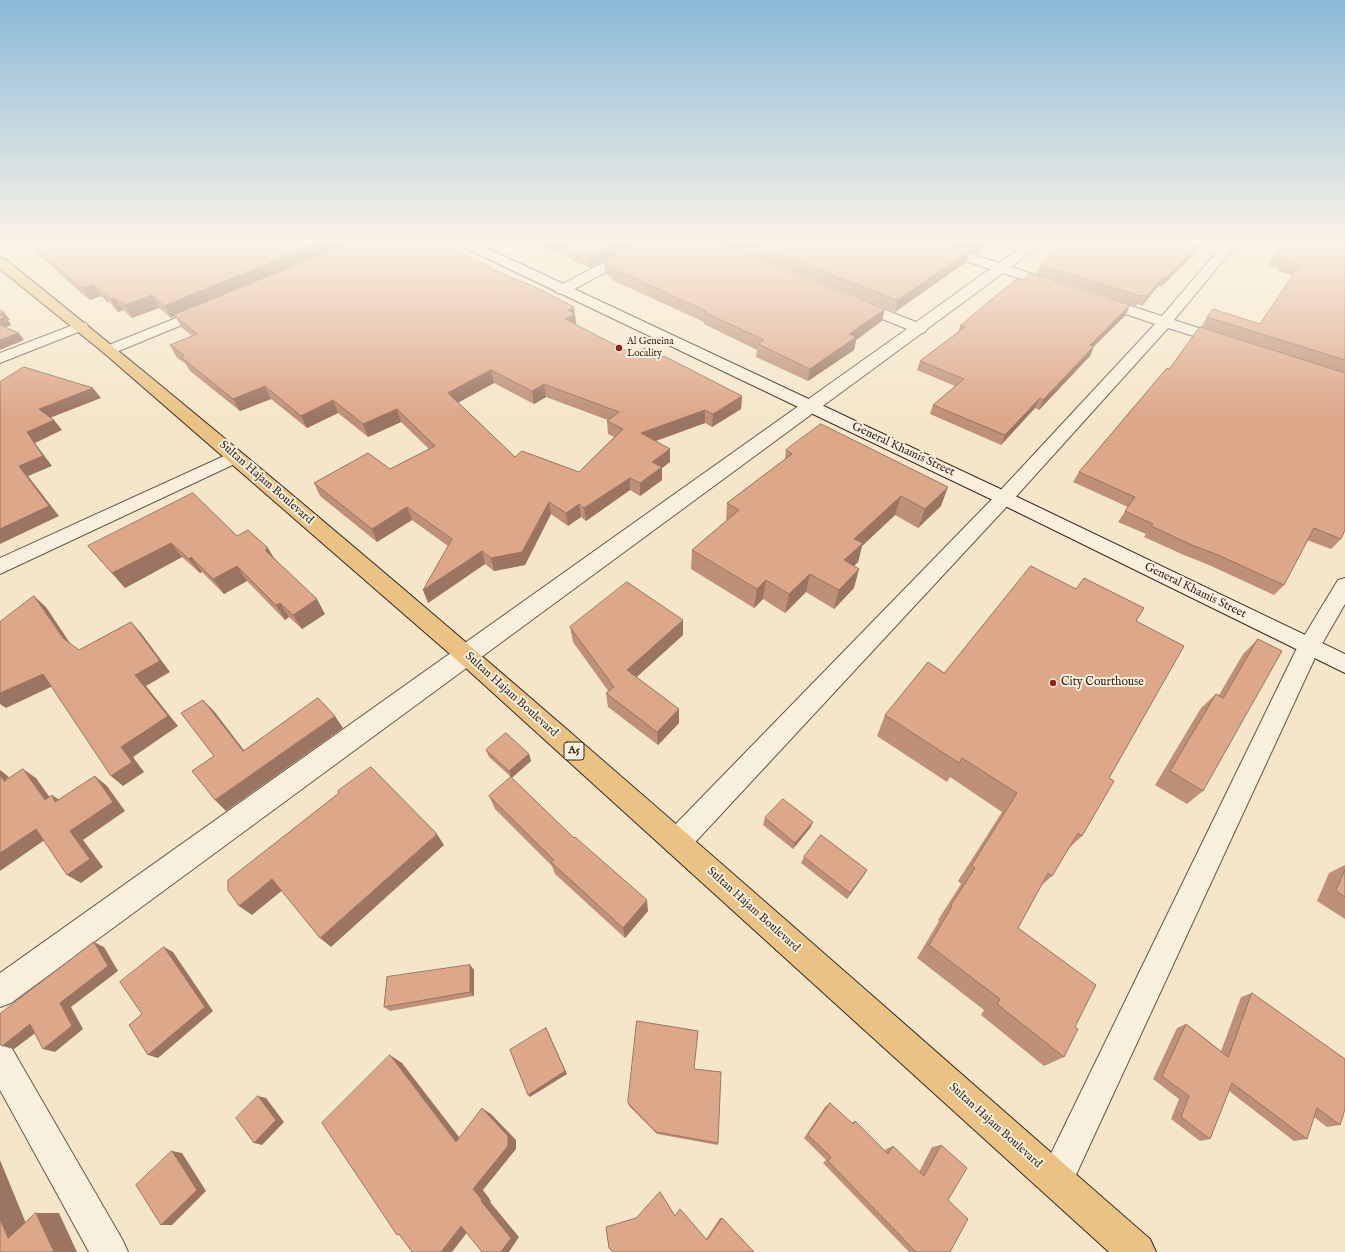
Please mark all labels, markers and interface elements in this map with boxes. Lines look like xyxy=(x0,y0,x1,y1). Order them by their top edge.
place label: Al Geneina Locality xyxy=(627,336,673,360)
marker: Al Geneina Locality xyxy=(614,343,624,353)
street label: General Khamis Street xyxy=(849,420,957,480)
street label: Sultan Hajam Boulevard xyxy=(216,438,316,528)
street label: General Khamis Street xyxy=(1142,560,1248,622)
street label: Sultan Hajam Boulevard xyxy=(462,650,560,740)
place label: City Courthouse xyxy=(1061,676,1144,690)
marker: City Courthouse xyxy=(1048,678,1058,688)
road number: A5 xyxy=(564,742,584,760)
street label: Sultan Hajam Boulevard xyxy=(704,865,802,955)
street label: Sultan Hajam Boulevard xyxy=(946,1081,1044,1171)

